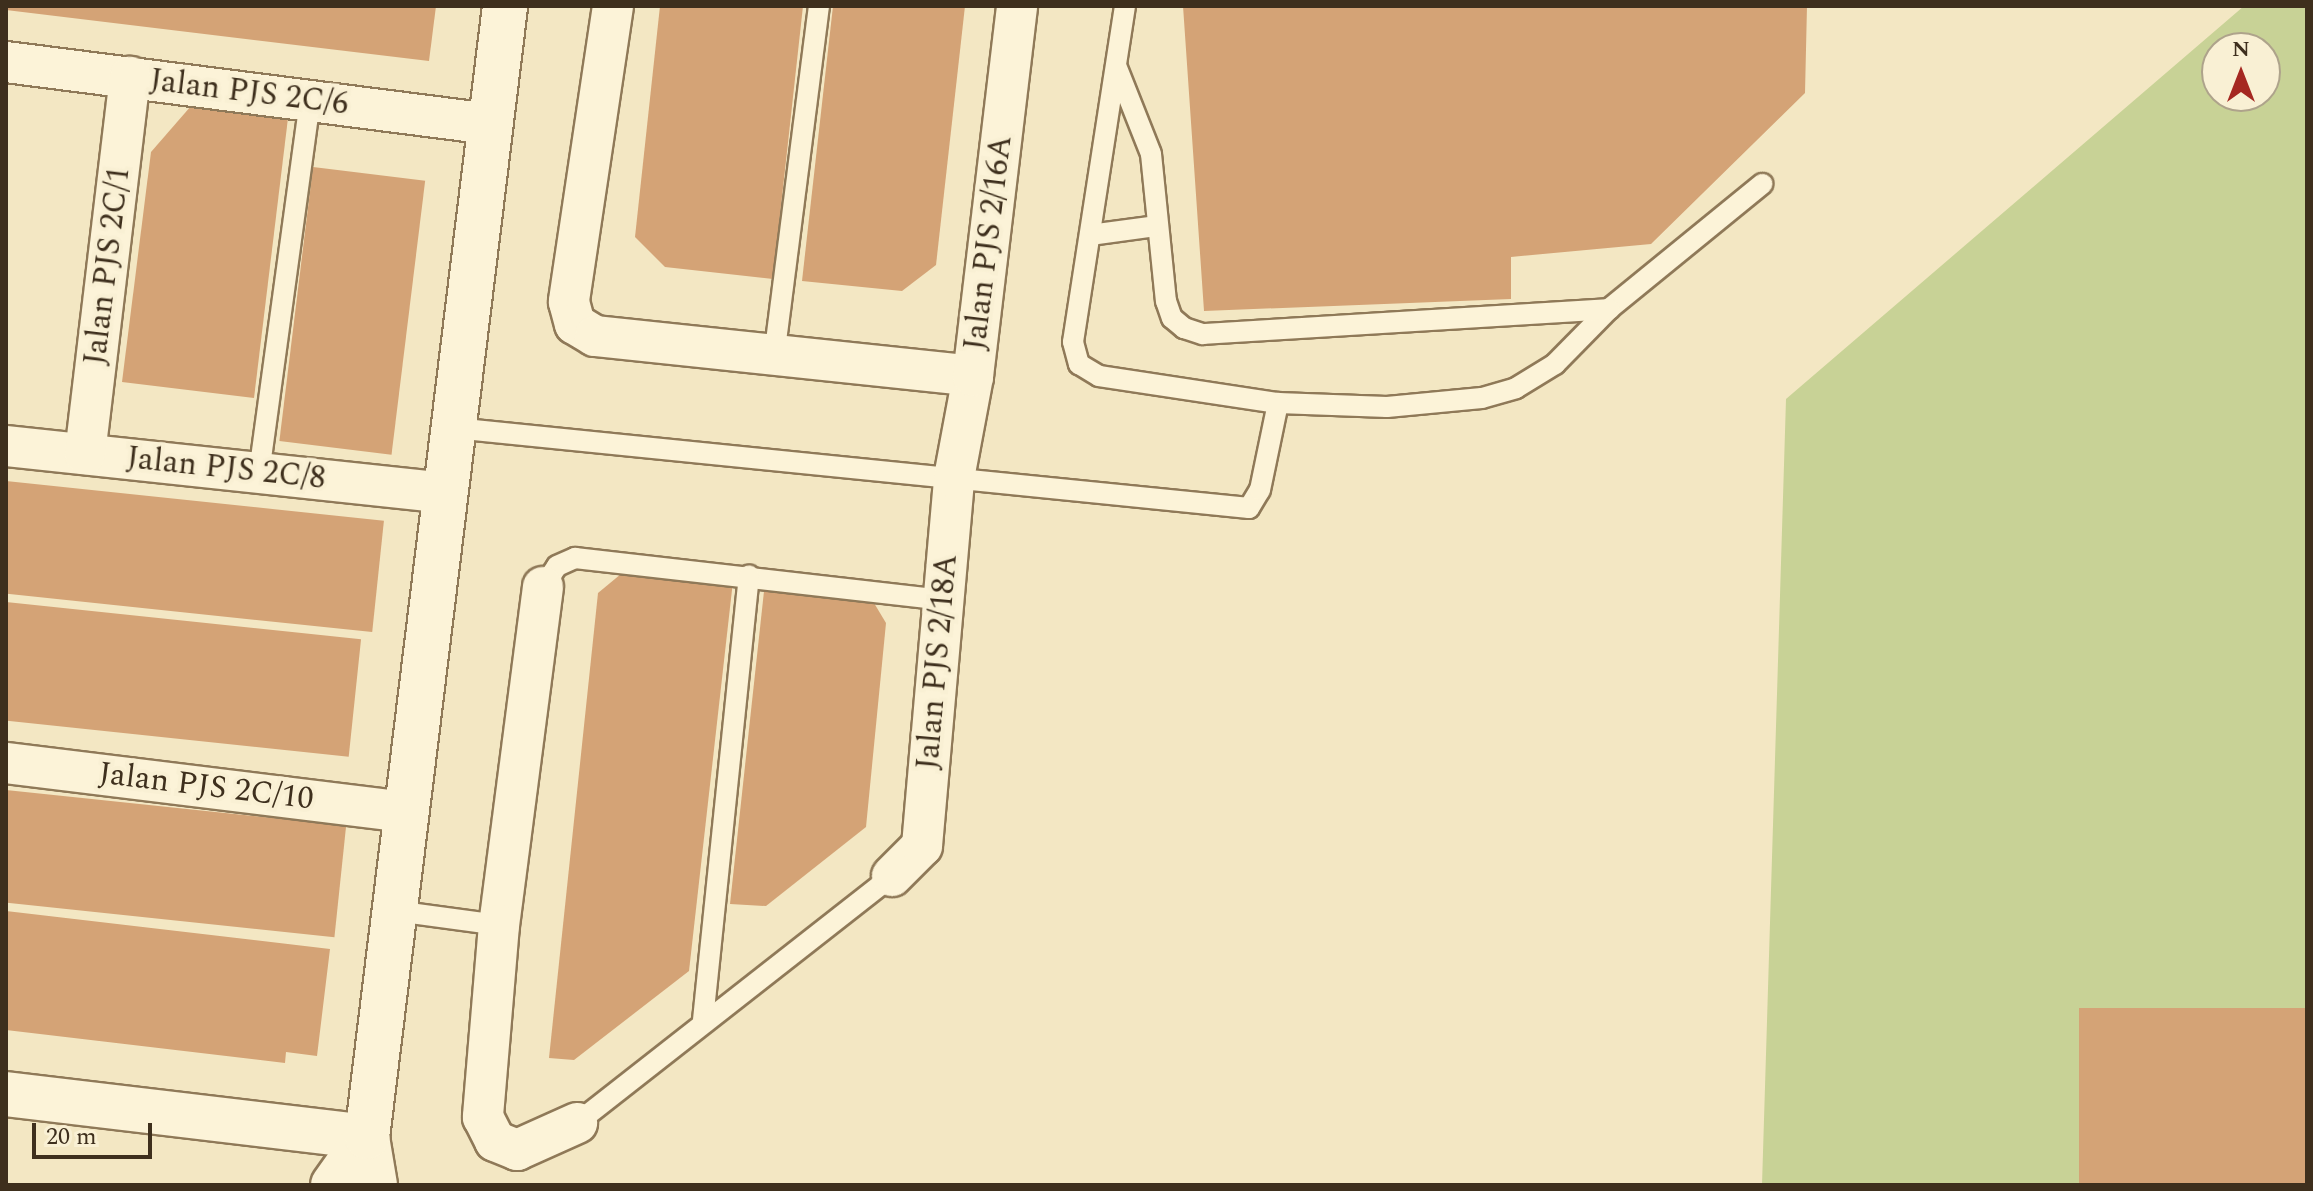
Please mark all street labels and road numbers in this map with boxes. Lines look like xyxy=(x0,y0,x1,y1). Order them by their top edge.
street label: Jalan PJS 2C/6 xyxy=(148,62,350,124)
street label: Jalan PJS 2/16A xyxy=(957,133,1021,353)
street label: Jalan PJS 2C/1 xyxy=(77,165,139,367)
street label: Jalan PJS 2C/8 xyxy=(125,439,327,499)
street label: Jalan PJS 2/18A xyxy=(909,552,967,772)
street label: Jalan PJS 2C/10 xyxy=(97,755,315,819)

